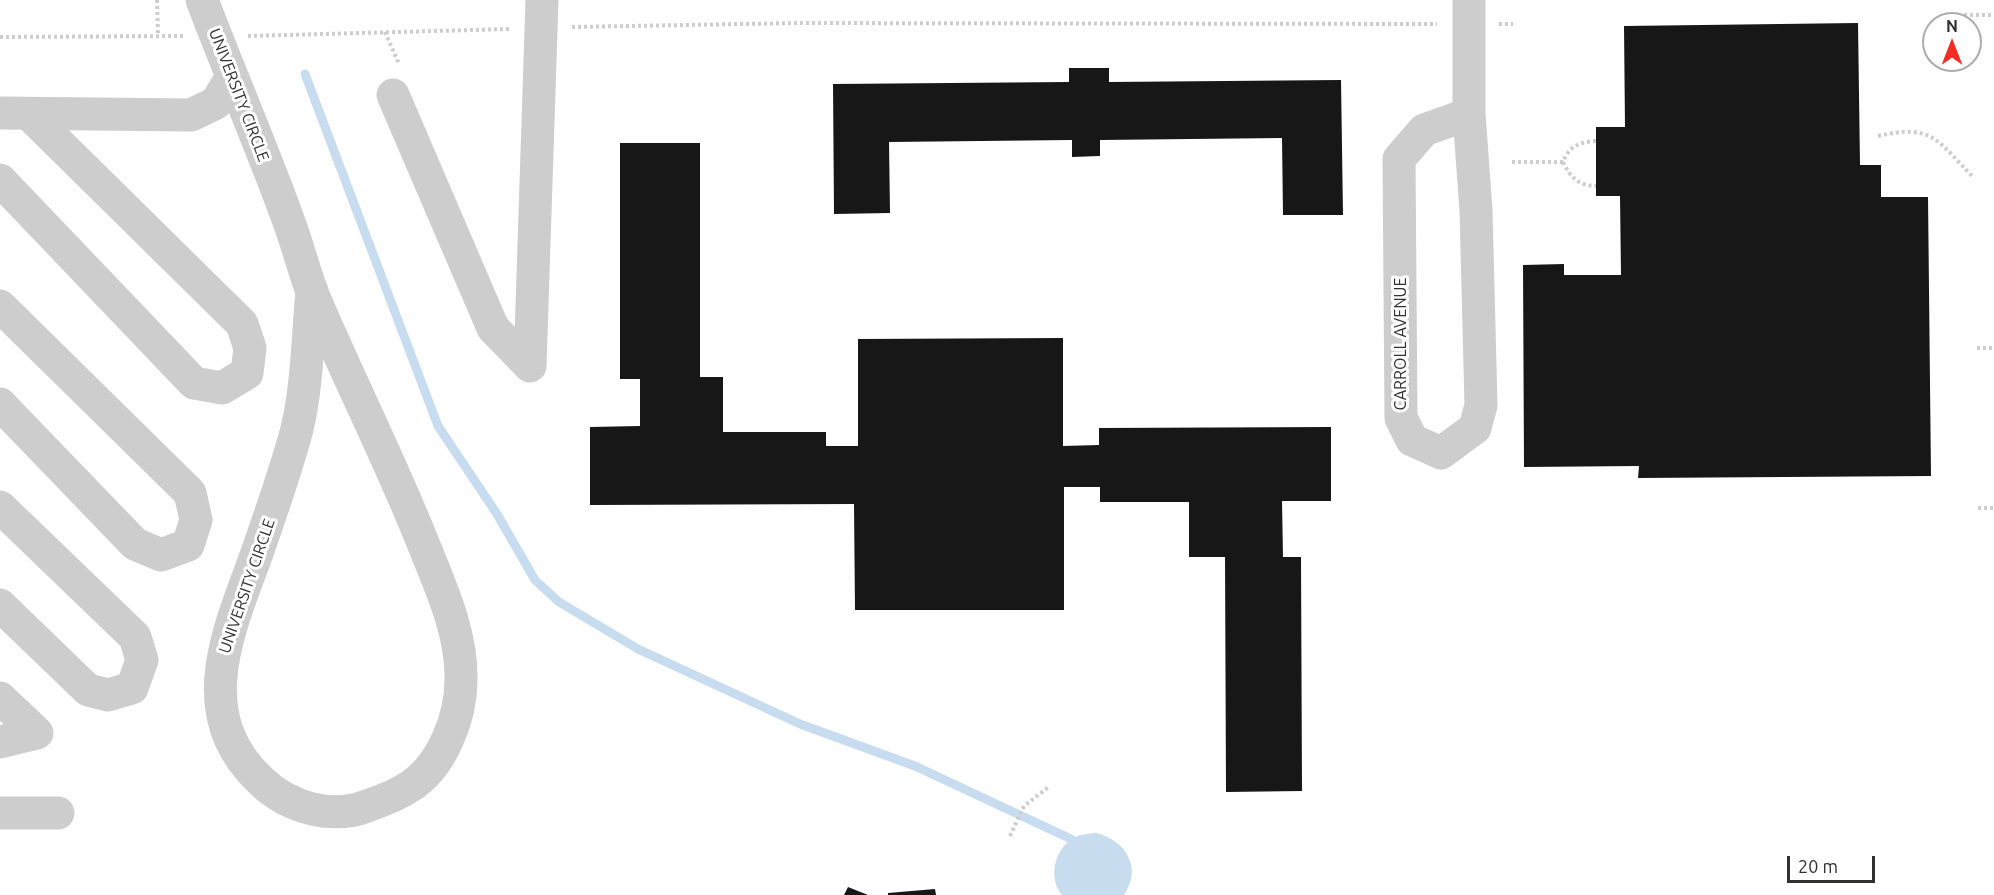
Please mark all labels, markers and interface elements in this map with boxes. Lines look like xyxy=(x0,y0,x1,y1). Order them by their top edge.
north arrow xyxy=(1922,12,1982,72)
text: N xyxy=(1946,17,1958,35)
street label: UNIVERSITY CIRCLE xyxy=(205,26,273,164)
street label: CARROLL AVENUE xyxy=(1391,278,1411,410)
street label: UNIVERSITY CIRCLE xyxy=(215,516,279,656)
scale bar xyxy=(1790,844,1878,882)
text: 20 m xyxy=(1798,856,1838,876)

